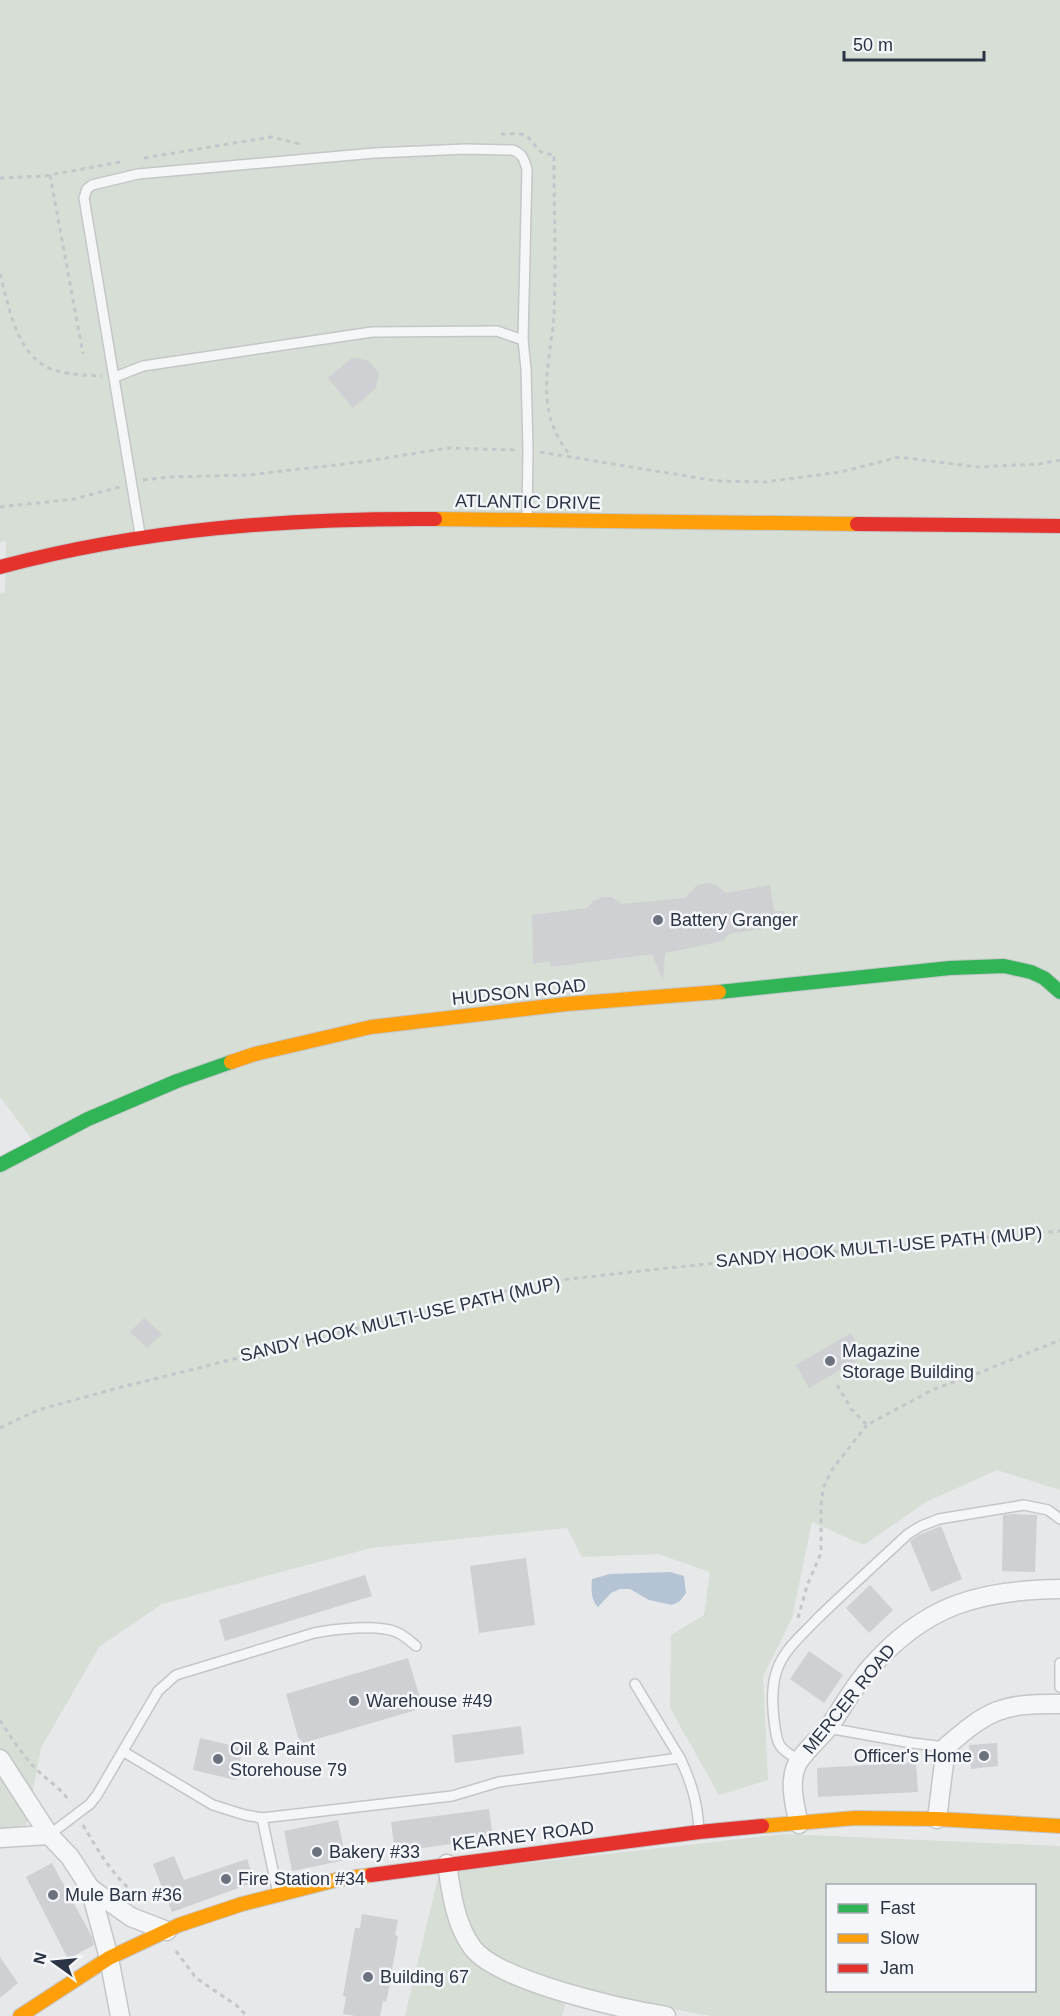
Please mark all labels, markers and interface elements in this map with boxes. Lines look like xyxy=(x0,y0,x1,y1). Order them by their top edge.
scale bar xyxy=(844,24,984,62)
text: 50 m xyxy=(853,35,893,55)
street label: ATLANTIC DRIVE xyxy=(455,491,601,513)
place label: Battery Granger xyxy=(670,910,798,930)
marker: Battery Granger xyxy=(651,913,665,927)
street label: HUDSON ROAD xyxy=(451,975,587,1009)
street label: SANDY HOOK MULTI-USE PATH (MUP) xyxy=(715,1223,1043,1271)
street label: SANDY HOOK MULTI-USE PATH (MUP) xyxy=(238,1272,562,1366)
place label: Magazine Storage Building xyxy=(842,1341,974,1382)
marker: Magazine Storage Building xyxy=(823,1354,837,1368)
street label: MERCER ROAD xyxy=(799,1640,899,1758)
place label: Warehouse #49 xyxy=(366,1691,492,1711)
marker: Warehouse #49 xyxy=(347,1694,361,1708)
place label: Oil & Paint Storehouse 79 xyxy=(230,1739,347,1780)
place label: Officer's Home xyxy=(854,1746,972,1766)
marker: Officer's Home xyxy=(977,1749,991,1763)
marker: Oil & Paint Storehouse 79 xyxy=(211,1752,225,1766)
street label: KEARNEY ROAD xyxy=(451,1817,595,1855)
place label: Bakery #33 xyxy=(329,1842,420,1862)
marker: Bakery #33 xyxy=(310,1845,324,1859)
place label: Fire Station #34 xyxy=(238,1869,365,1889)
marker: Fire Station #34 xyxy=(219,1872,233,1886)
legend xyxy=(826,1884,1036,1992)
place label: Mule Barn #36 xyxy=(65,1885,182,1905)
marker: Mule Barn #36 xyxy=(46,1888,60,1902)
text: Fast xyxy=(880,1898,915,1918)
text: Slow xyxy=(880,1928,920,1948)
north arrow xyxy=(24,1932,84,1992)
text: N xyxy=(30,1950,50,1966)
text: Jam xyxy=(880,1958,914,1978)
place label: Building 67 xyxy=(380,1967,469,1987)
marker: Building 67 xyxy=(361,1970,375,1984)

